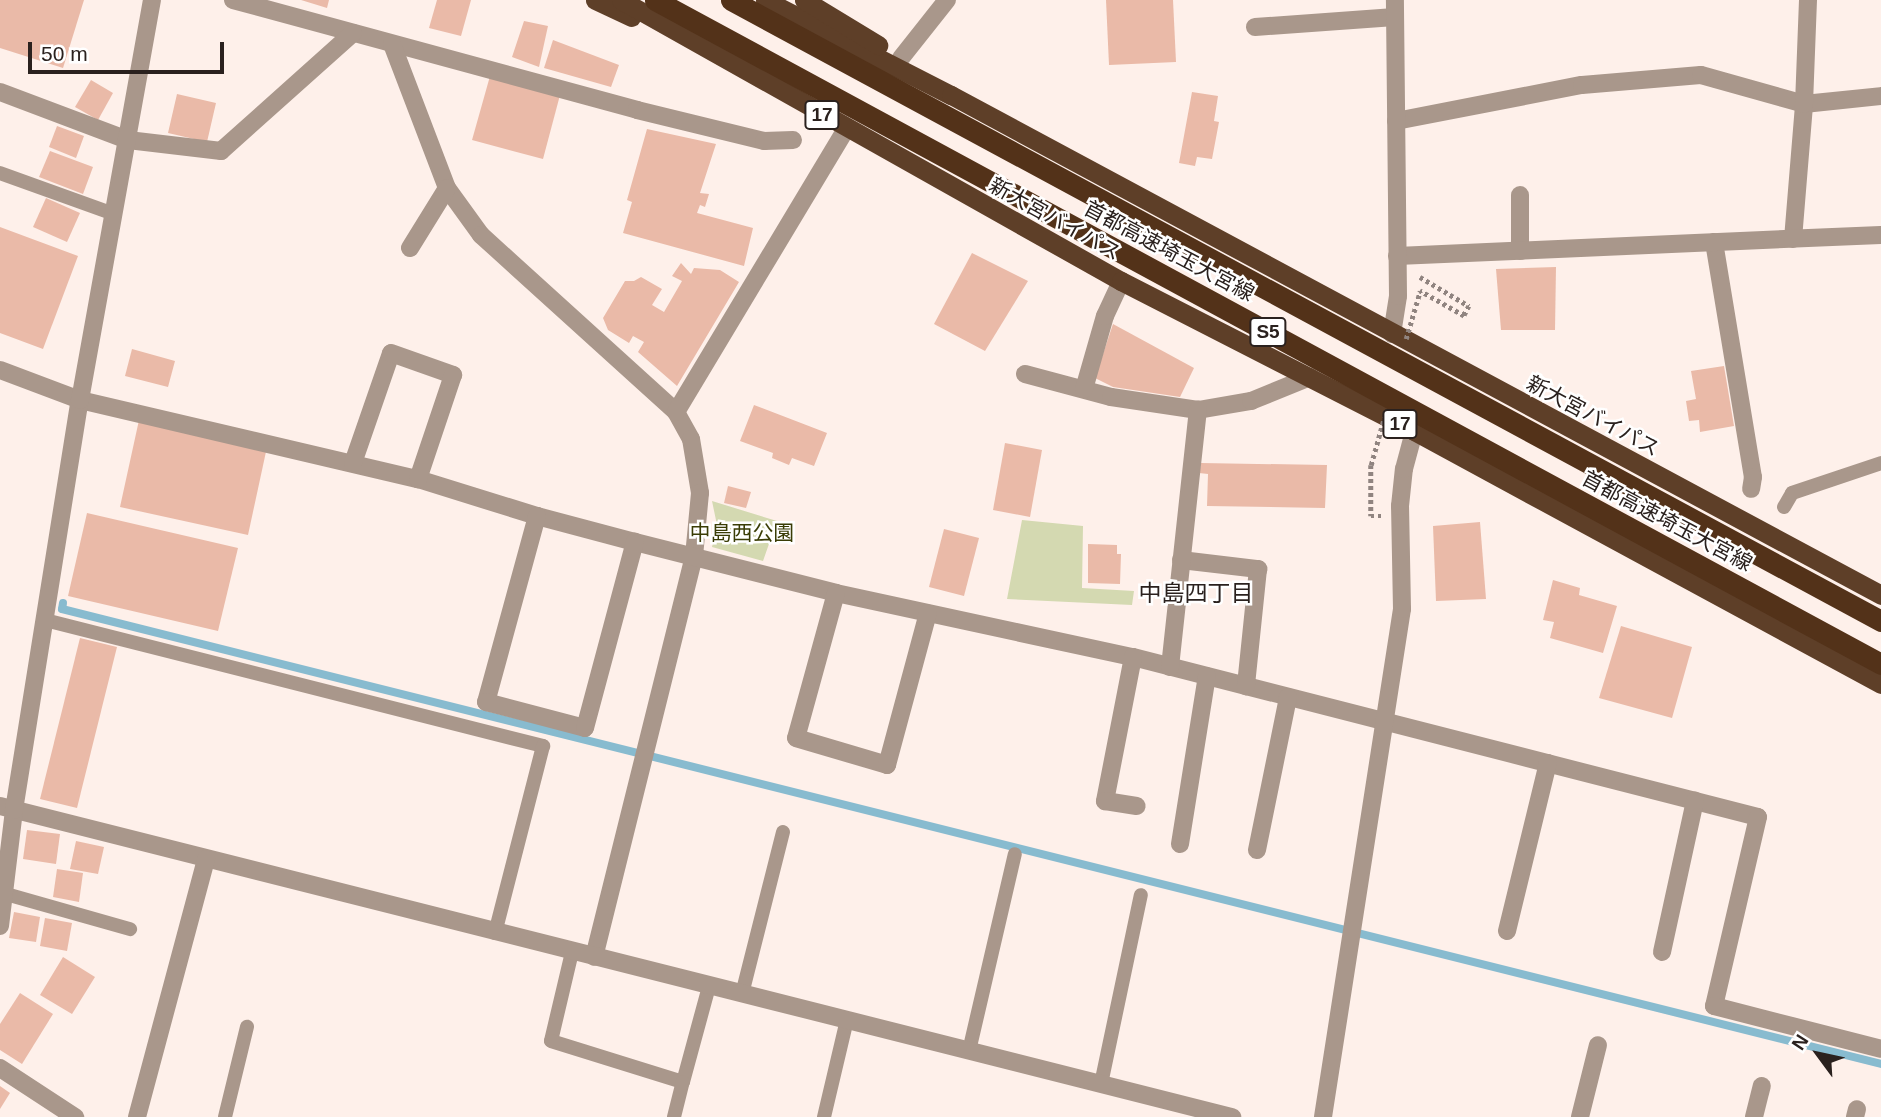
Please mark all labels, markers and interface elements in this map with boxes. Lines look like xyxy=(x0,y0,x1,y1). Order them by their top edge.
scale bar xyxy=(32,28,228,72)
text: 50 m xyxy=(41,42,88,65)
road number: 17 xyxy=(803,99,841,130)
street label: 新大宮バイパス xyxy=(985,172,1125,266)
street label: 首都高速埼玉大宮線 xyxy=(1080,196,1258,306)
road number: S5 xyxy=(1249,316,1287,348)
street label: 新大宮バイパス xyxy=(1522,370,1664,462)
road number: 17 xyxy=(1381,408,1419,440)
street label: 首都高速埼玉大宮線 xyxy=(1578,466,1756,576)
park label: 中島西公園 xyxy=(690,520,794,546)
district label: 中島四丁目 xyxy=(1139,579,1253,607)
north arrow xyxy=(1783,1019,1853,1089)
text: N xyxy=(1787,1031,1813,1054)

